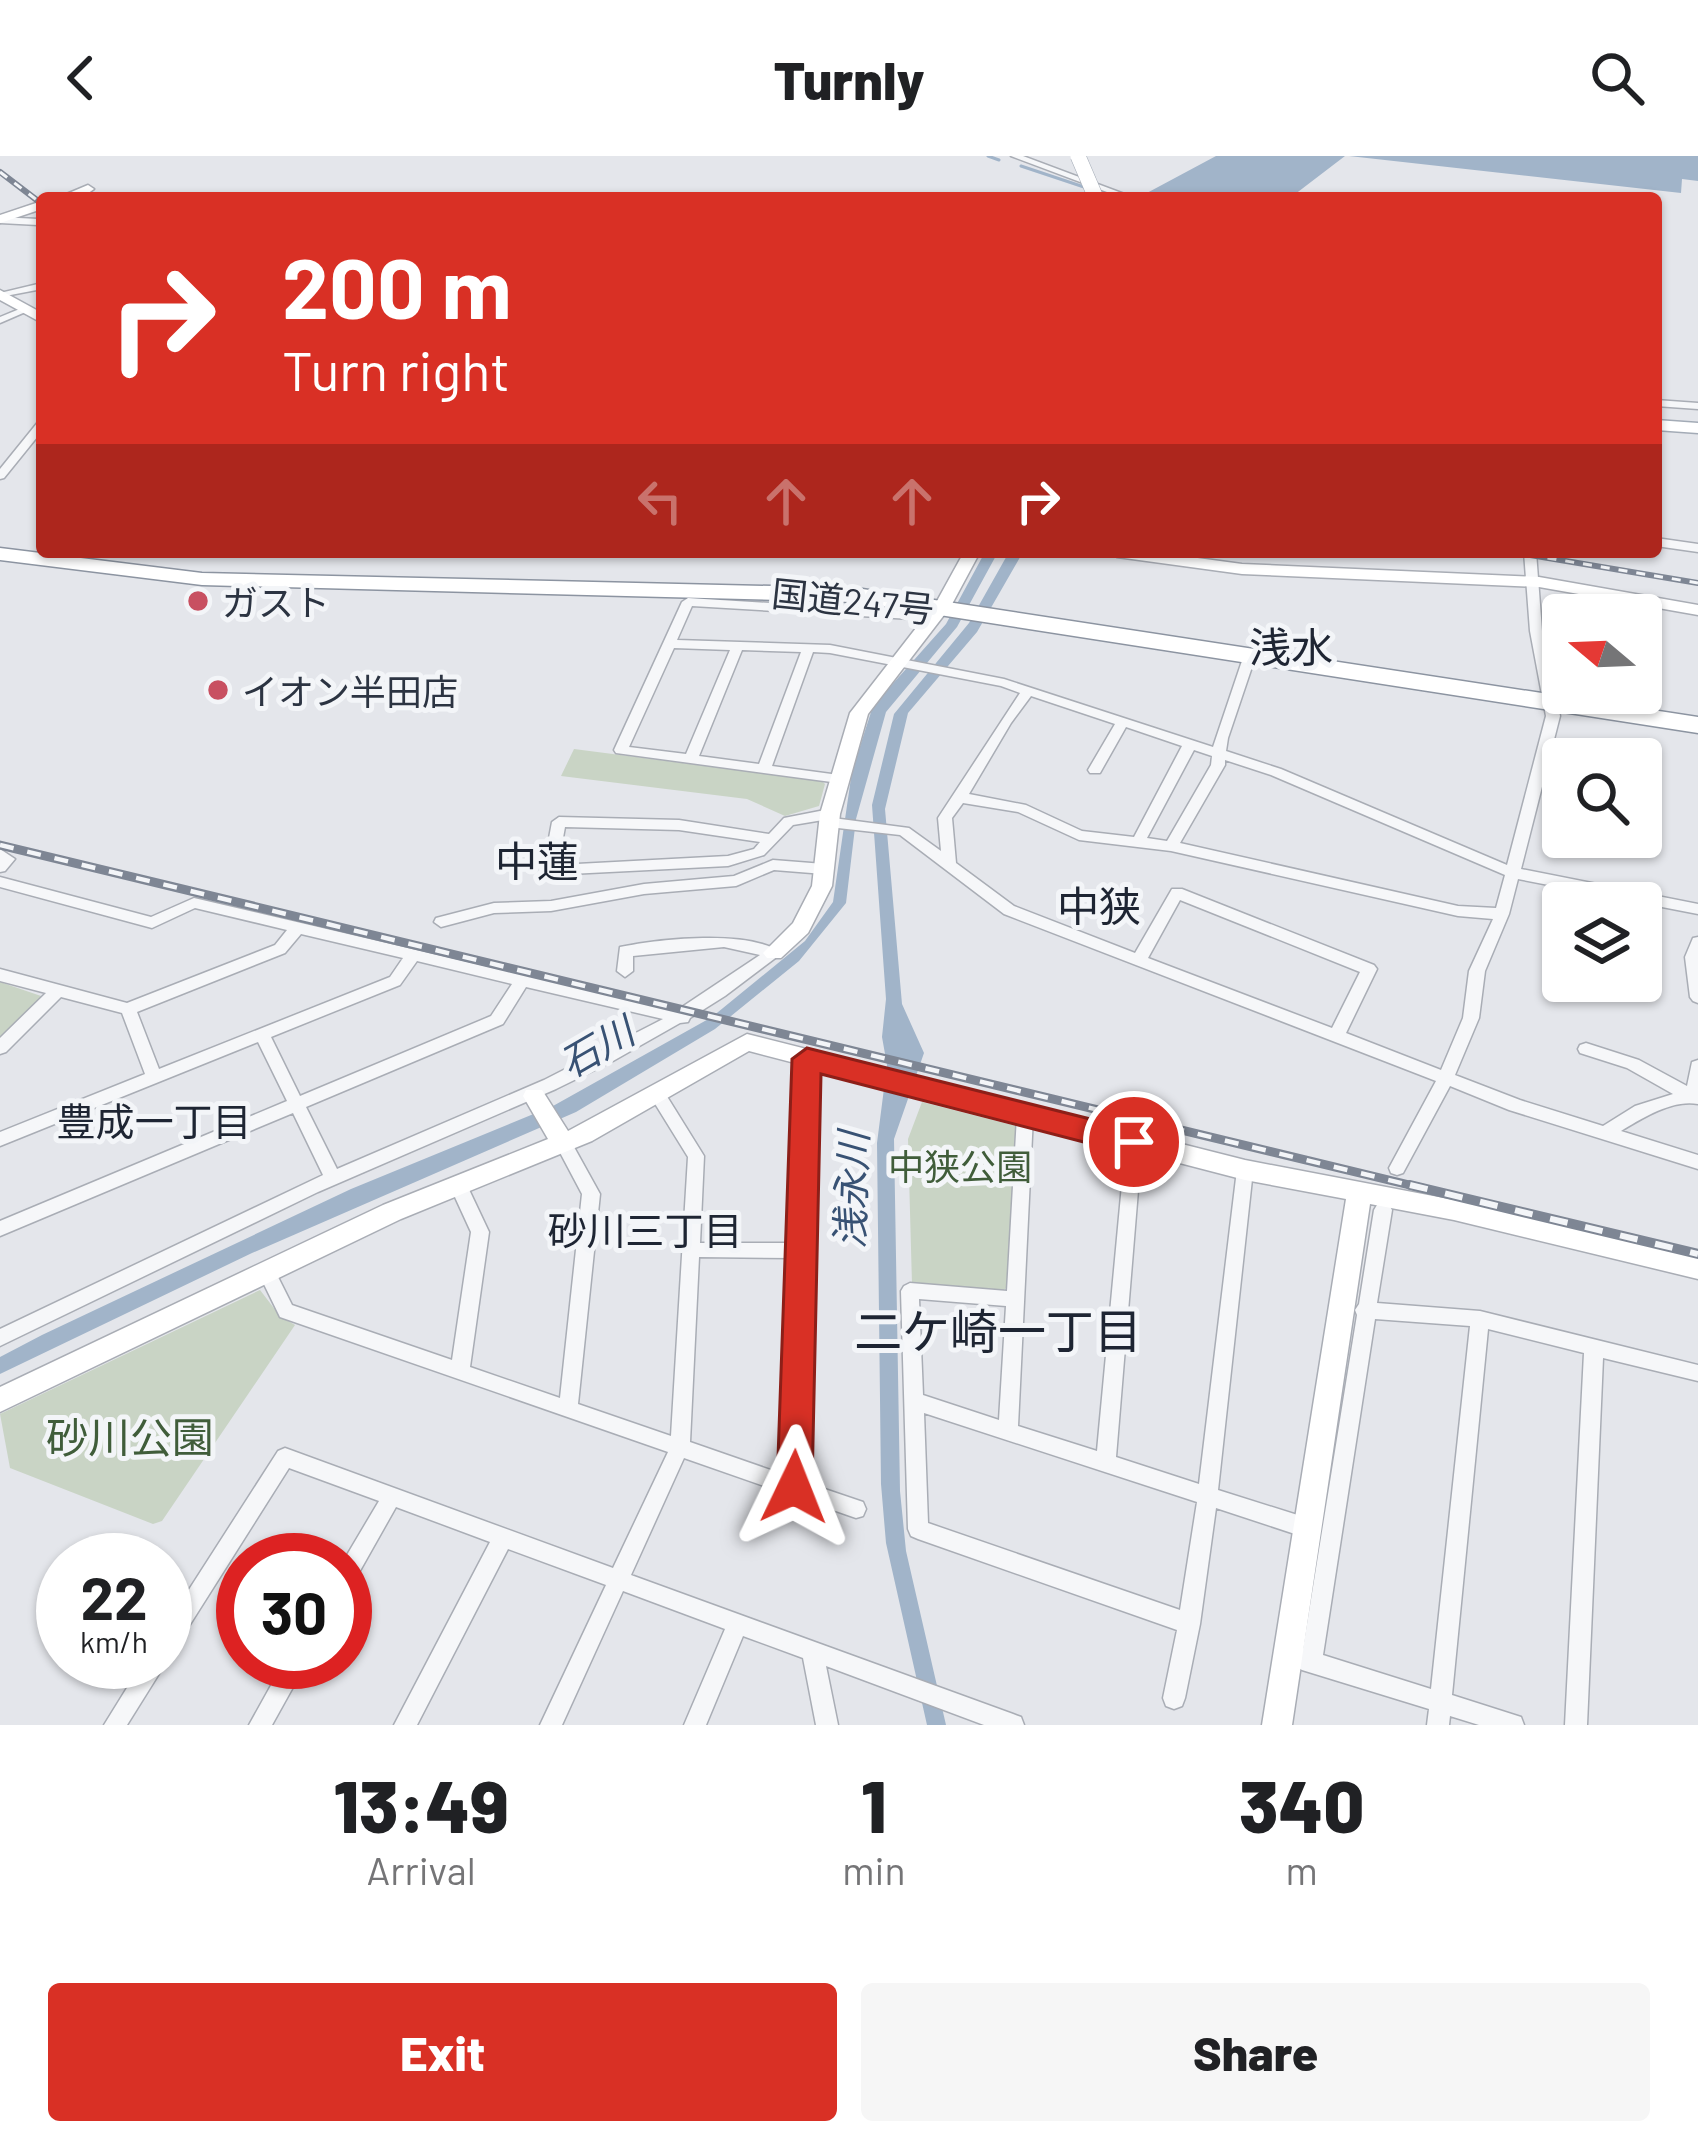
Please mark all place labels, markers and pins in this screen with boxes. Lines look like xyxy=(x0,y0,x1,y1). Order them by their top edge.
place label: ガスト xyxy=(222,580,330,623)
marker: ガスト xyxy=(185,588,211,614)
place label: イオン半田店 xyxy=(242,669,458,712)
marker: イオン半田店 xyxy=(205,677,231,703)
pin xyxy=(1083,1091,1185,1193)

